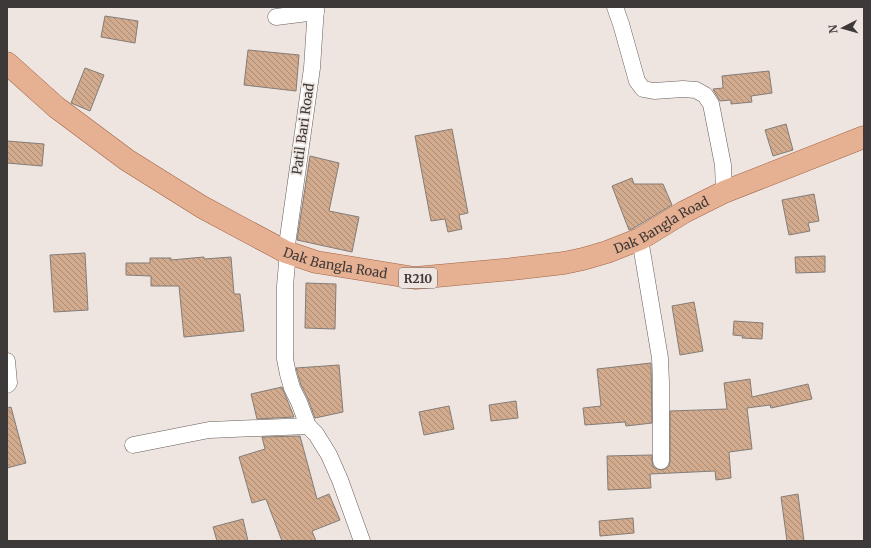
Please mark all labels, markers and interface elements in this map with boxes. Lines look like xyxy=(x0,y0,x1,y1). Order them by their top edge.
north arrow xyxy=(823,8,863,48)
text: N xyxy=(826,24,840,34)
street label: Patil Bari Road xyxy=(288,82,318,176)
street label: Dak Bangla Road xyxy=(611,192,712,257)
street label: Dak Bangla Road xyxy=(281,243,389,282)
road number: R210 xyxy=(399,268,437,288)

